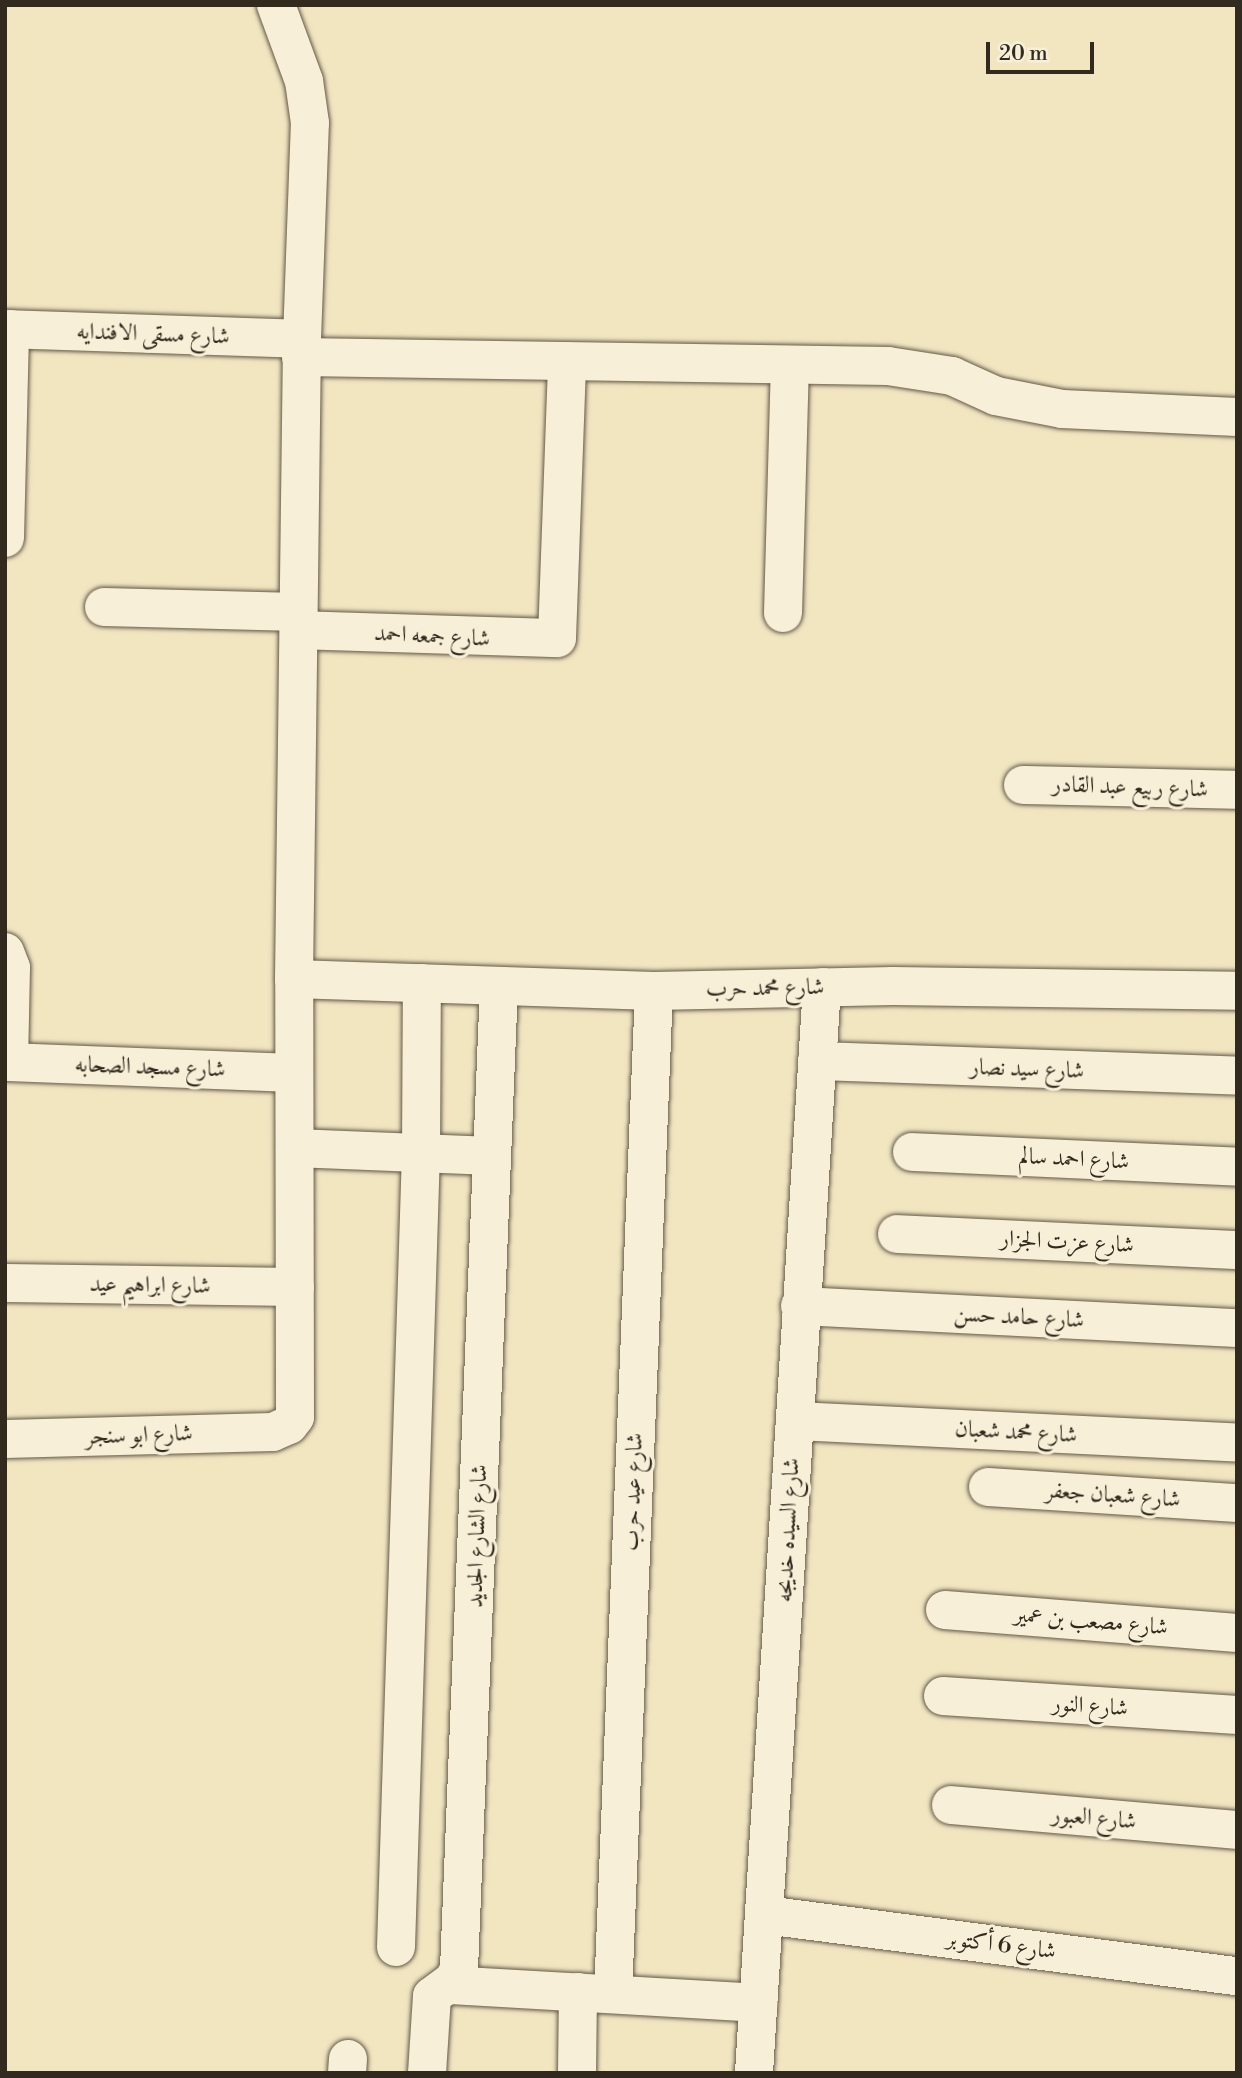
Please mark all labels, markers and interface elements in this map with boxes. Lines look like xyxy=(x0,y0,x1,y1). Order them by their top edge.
scale bar xyxy=(990,28,1098,72)
text: 20 m xyxy=(999,41,1048,67)
street label: شارع مسقى الافندايه xyxy=(76,318,230,350)
street label: شارع جمعه احمد xyxy=(373,619,491,653)
street label: شارع ربيع عبد القادر xyxy=(1052,770,1208,804)
street label: شارع محمد حرب xyxy=(706,973,824,1003)
street label: شارع مسجد الصحابه xyxy=(74,1051,226,1083)
street label: شارع سيد نصار xyxy=(969,1053,1085,1085)
street label: شارع احمد سالم xyxy=(1018,1142,1130,1176)
street label: شارع عزت الجزار xyxy=(999,1225,1135,1259)
street label: شارع ابراهيم عيد xyxy=(89,1270,211,1300)
street label: شارع حامد حسن xyxy=(953,1300,1085,1334)
street label: شارع محمد شعبان xyxy=(954,1415,1078,1449)
street label: شارع ابو سنجر xyxy=(85,1419,193,1451)
street label: شارع عيد حرب xyxy=(617,1432,649,1552)
street label: شارع السيده خديجه xyxy=(770,1457,806,1603)
street label: شارع الشارع الجديد xyxy=(461,1464,493,1608)
street label: شارع شعبان جعفر xyxy=(1045,1477,1181,1513)
street label: شارع مصعب بن عمير xyxy=(1013,1601,1169,1641)
street label: شارع النور xyxy=(1051,1690,1129,1722)
street label: شارع العبور xyxy=(1051,1801,1137,1835)
street label: شارع 6 أكتوبر xyxy=(945,1925,1057,1965)

